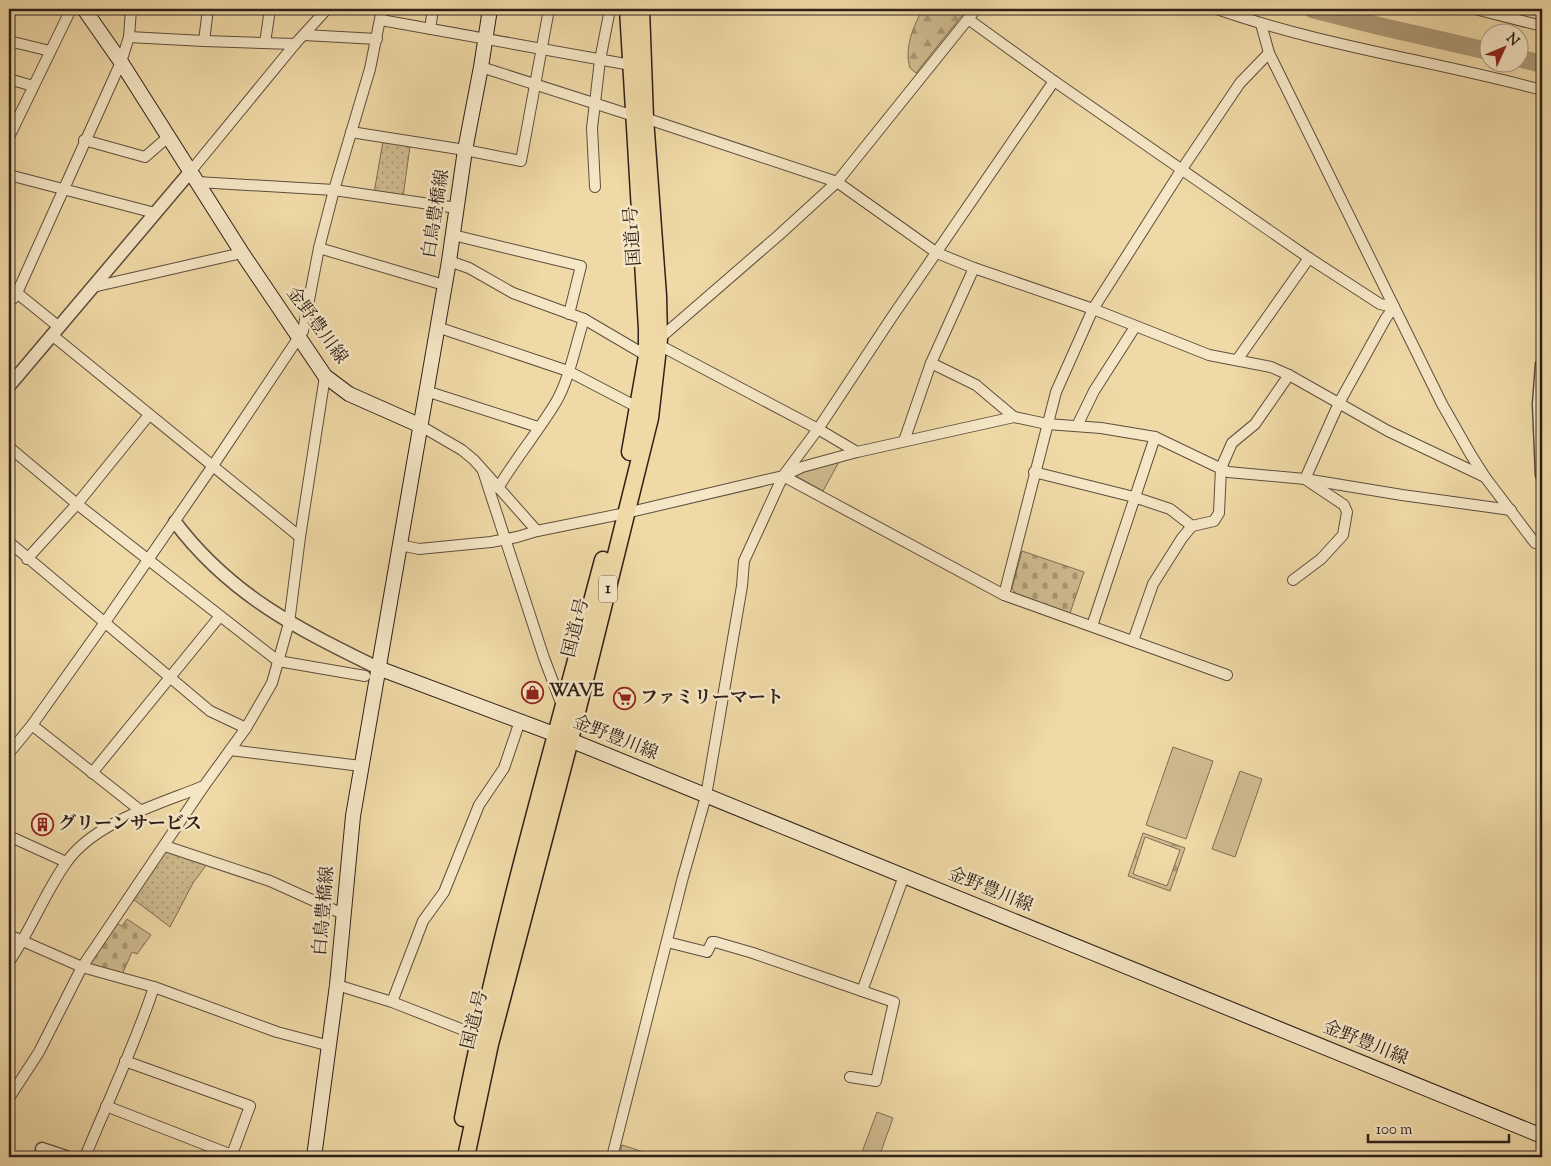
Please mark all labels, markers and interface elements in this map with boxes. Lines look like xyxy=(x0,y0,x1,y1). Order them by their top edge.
north arrow xyxy=(1478,22,1528,72)
text: N xyxy=(1501,29,1523,51)
street label: 白鳥豊橋線 xyxy=(417,168,457,260)
street label: 国道1号 xyxy=(619,205,649,267)
street label: 金野豊川線 xyxy=(279,282,353,370)
road number: 1 xyxy=(599,576,617,602)
street label: 国道1号 xyxy=(557,596,597,660)
place label: WAVE xyxy=(549,679,604,705)
shop icon: WAVE xyxy=(521,680,545,704)
place label: ファミリーマート xyxy=(640,686,784,712)
supermarket icon: ファミリーマート xyxy=(612,687,636,711)
street label: 金野豊川線 xyxy=(568,710,662,768)
place label: グリーンサービス xyxy=(58,812,202,838)
building icon: グリーンサービス xyxy=(30,813,54,837)
street label: 金野豊川線 xyxy=(943,862,1037,920)
street label: 白鳥豊橋線 xyxy=(308,865,342,957)
street label: 国道1号 xyxy=(456,988,496,1052)
street label: 金野豊川線 xyxy=(1318,1015,1412,1073)
scale bar xyxy=(1368,1111,1510,1143)
text: 100 m xyxy=(1376,1120,1413,1141)

